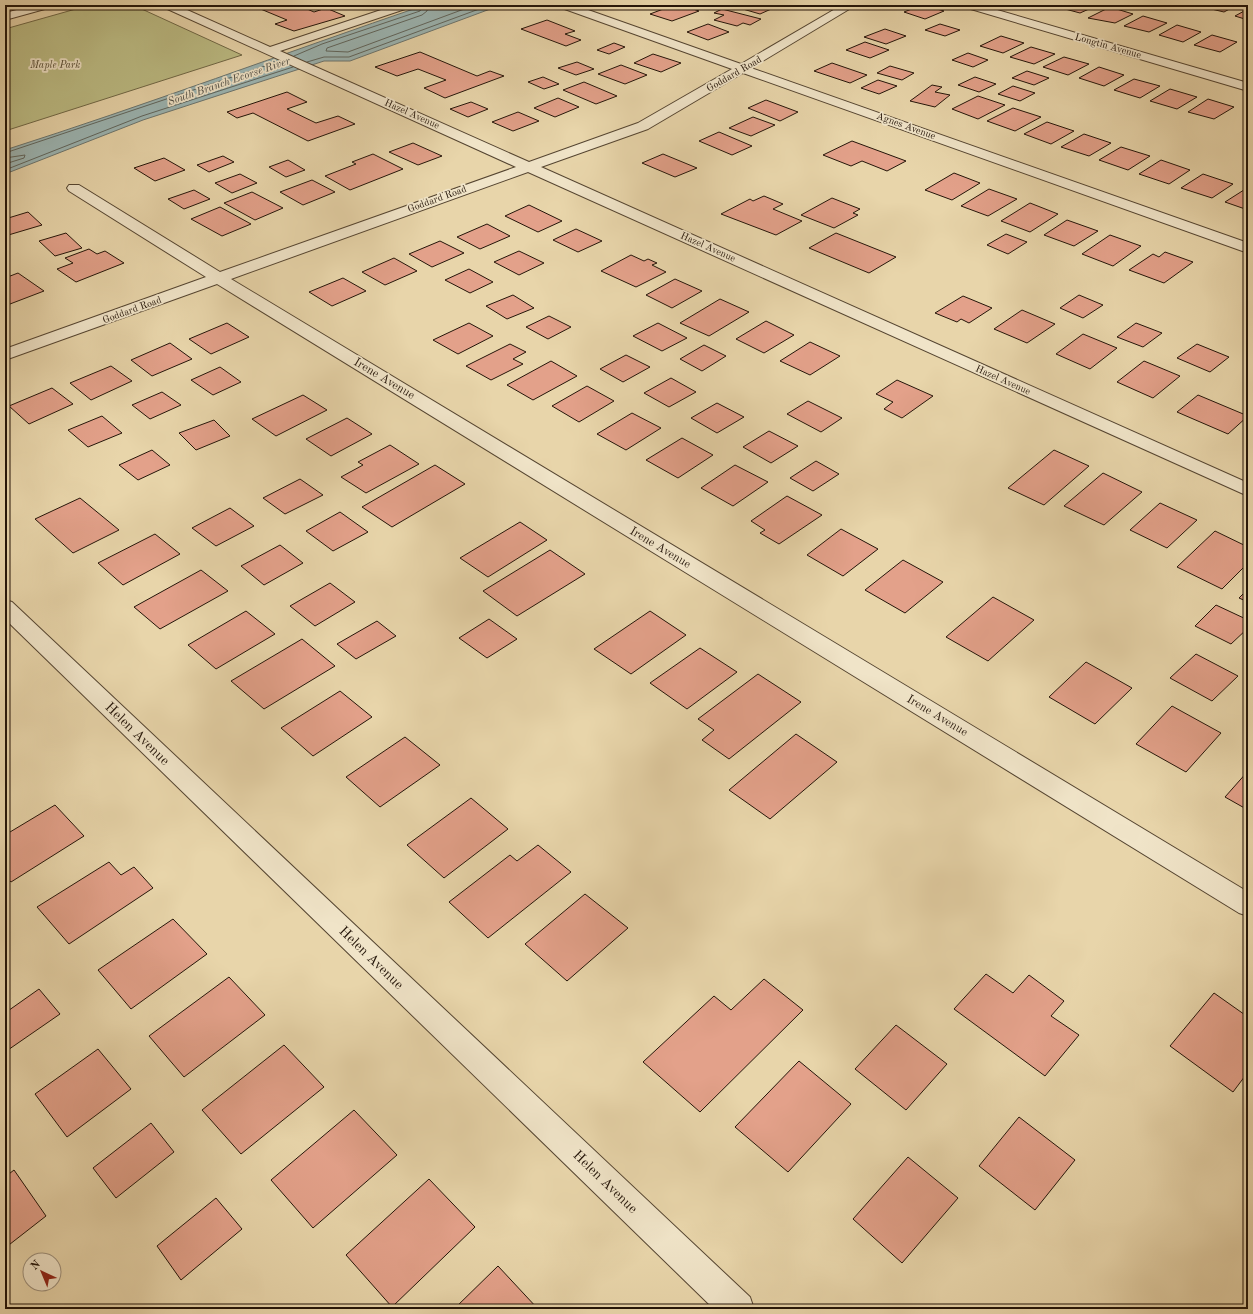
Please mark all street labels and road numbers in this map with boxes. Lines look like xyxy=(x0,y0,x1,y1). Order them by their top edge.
street label: Longtin Avenue xyxy=(1074,32,1143,60)
street label: Goddard Road xyxy=(705,54,763,94)
street label: Hazel Avenue xyxy=(383,97,441,131)
street label: Agnes Avenue xyxy=(875,111,937,141)
street label: Goddard Road xyxy=(406,184,468,214)
street label: Hazel Avenue xyxy=(679,230,737,264)
street label: Goddard Road xyxy=(101,295,163,325)
street label: Irene Avenue xyxy=(351,356,417,402)
street label: Hazel Avenue xyxy=(974,363,1032,397)
street label: Irene Avenue xyxy=(627,525,693,571)
street label: Irene Avenue xyxy=(904,693,970,739)
street label: Helen Avenue xyxy=(102,700,172,768)
street label: Helen Avenue xyxy=(336,924,406,992)
street label: Helen Avenue xyxy=(570,1148,640,1216)

